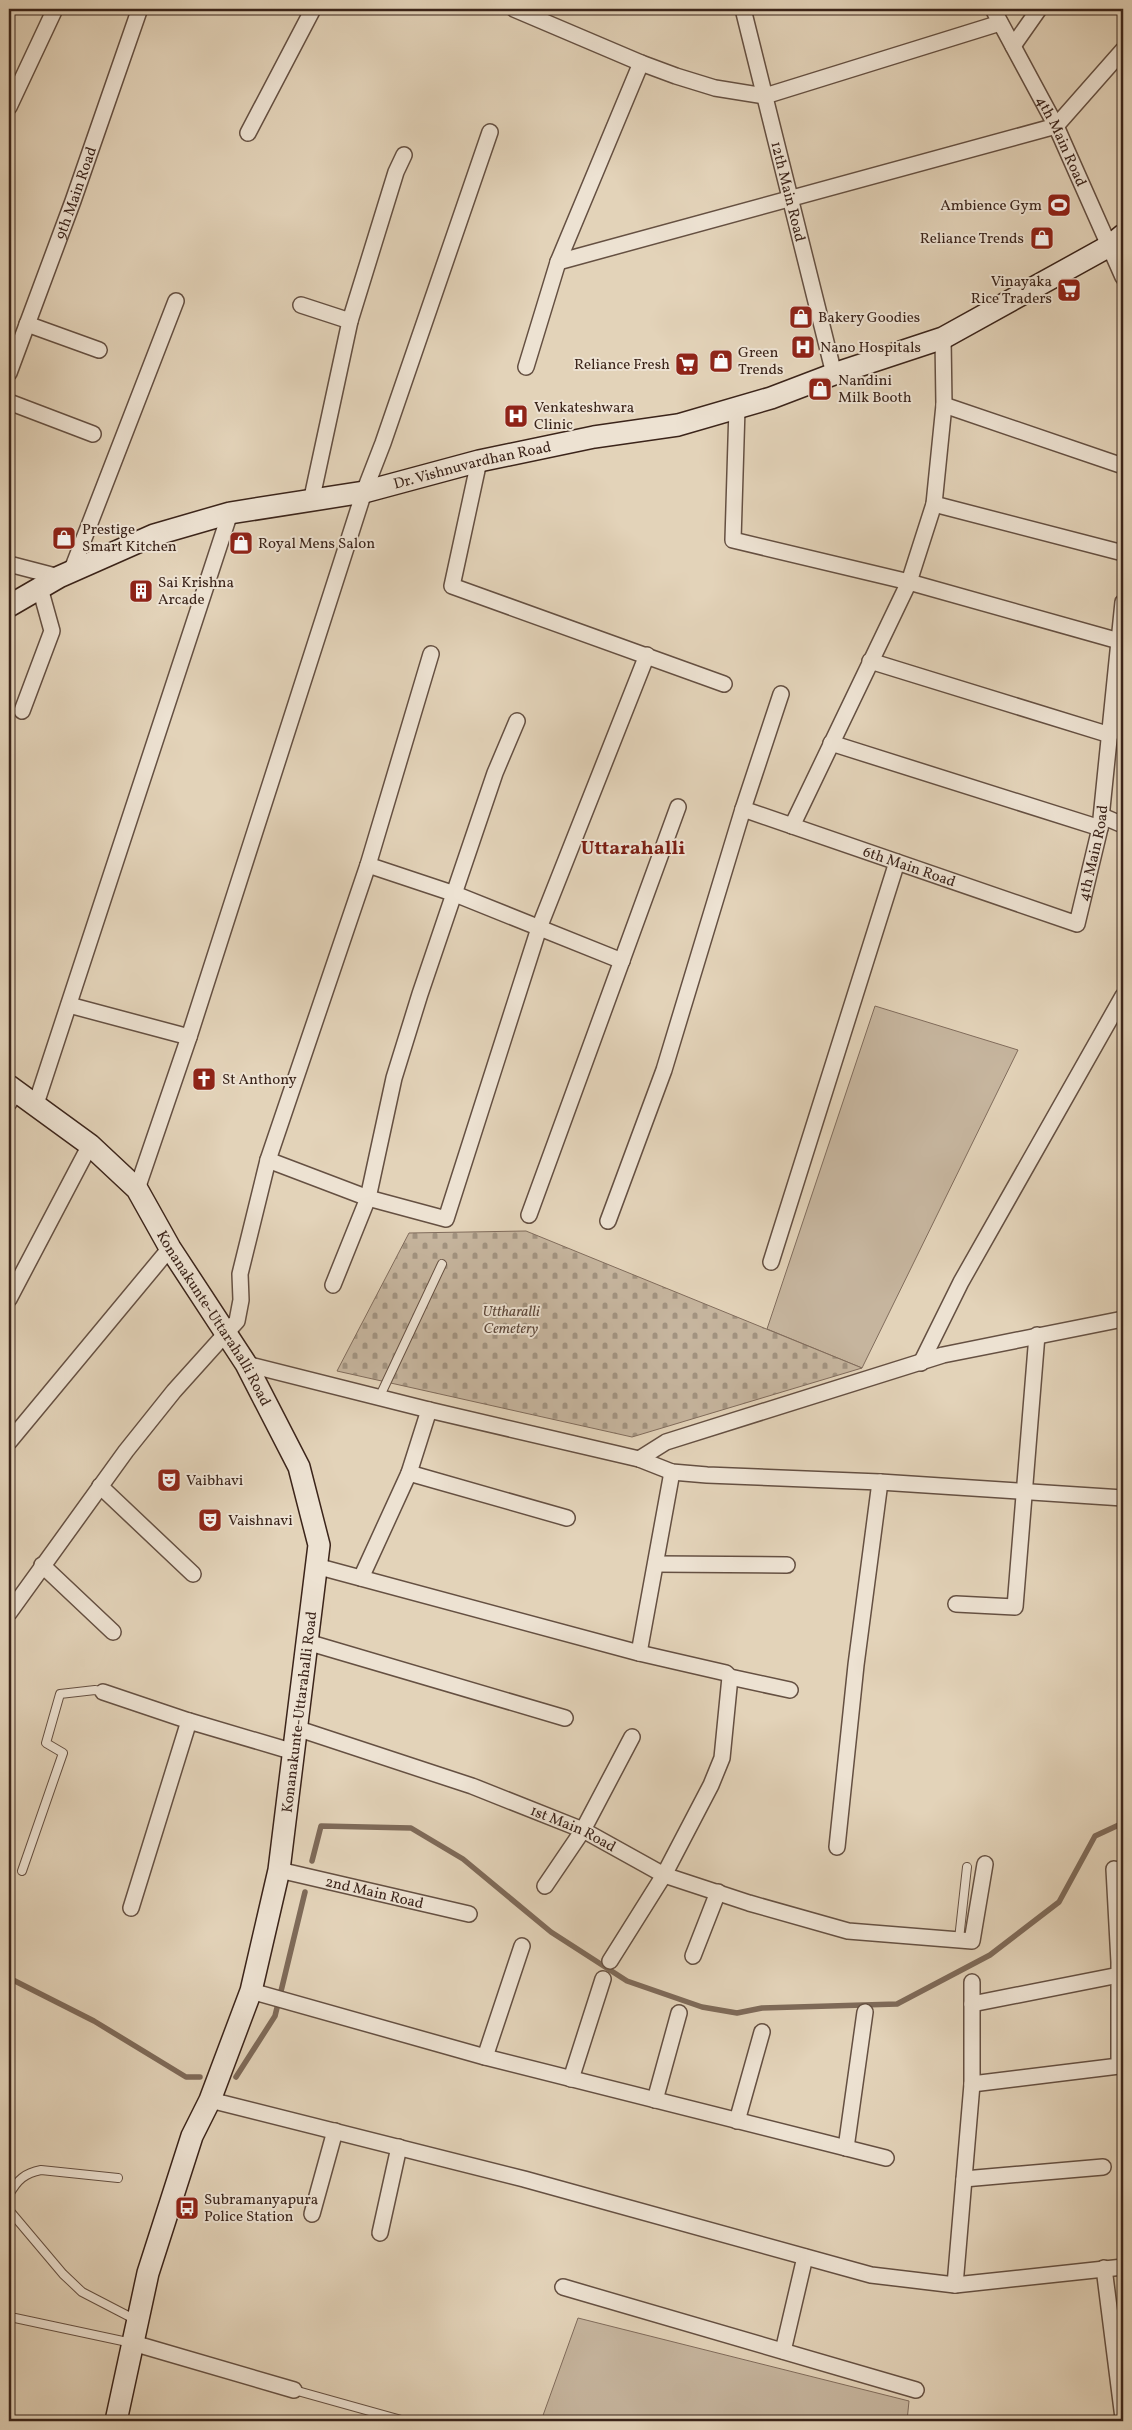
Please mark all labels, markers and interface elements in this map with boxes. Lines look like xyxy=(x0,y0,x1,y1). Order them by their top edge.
street label: 4th Main Road xyxy=(1030,93,1091,190)
street label: 12th Main Road xyxy=(764,139,810,244)
street label: 9th Main Road xyxy=(51,144,103,243)
sports icon: Ambience Gym xyxy=(1046,192,1072,218)
place label: Ambience Gym xyxy=(940,196,1042,217)
shop icon: Reliance Trends xyxy=(1029,225,1055,251)
place label: Reliance Trends xyxy=(920,229,1024,250)
place label: Vinayaka Rice Traders xyxy=(971,272,1052,310)
supermarket icon: Vinayaka Rice Traders xyxy=(1056,277,1082,303)
shop icon: Bakery Goodies xyxy=(788,304,814,330)
place label: Bakery Goodies xyxy=(818,308,920,329)
hospital icon: Nano Hospitals xyxy=(790,334,816,360)
place label: Nano Hospitals xyxy=(820,338,921,359)
place label: Green Trends xyxy=(738,343,783,381)
shop icon: Green Trends xyxy=(708,348,734,374)
supermarket icon: Reliance Fresh xyxy=(674,351,700,377)
place label: Reliance Fresh xyxy=(574,355,670,376)
place label: Nandini Milk Booth xyxy=(838,371,912,409)
shop icon: Nandini Milk Booth xyxy=(807,376,833,402)
place label: Venkateshwara Clinic xyxy=(534,398,634,436)
hospital icon: Venkateshwara Clinic xyxy=(503,403,529,429)
street label: Dr. Vishnuvardhan Road xyxy=(391,437,553,496)
place label: Prestige Smart Kitchen xyxy=(82,520,177,558)
shop icon: Prestige Smart Kitchen xyxy=(51,525,77,551)
shop icon: Royal Mens Salon xyxy=(228,530,254,556)
place label: Royal Mens Salon xyxy=(258,534,375,555)
place label: Sai Krishna Arcade xyxy=(158,573,234,611)
building icon: Sai Krishna Arcade xyxy=(128,578,154,604)
street label: 4th Main Road xyxy=(1074,804,1114,904)
district label: Uttarahalli xyxy=(581,835,685,863)
street label: 6th Main Road xyxy=(860,842,958,893)
church icon: St Anthony xyxy=(191,1066,217,1092)
place label: St Anthony xyxy=(222,1070,297,1091)
street label: Konanakunte-Uttarahalli Road xyxy=(150,1227,275,1410)
park label: Uttharalli Cemetery xyxy=(482,1302,540,1340)
theatre icon: Vaibhavi xyxy=(156,1467,182,1493)
place label: Vaibhavi xyxy=(186,1471,243,1492)
theatre icon: Vaishnavi xyxy=(197,1507,223,1533)
place label: Vaishnavi xyxy=(228,1511,293,1532)
street label: Konanakunte-Uttarahalli Road xyxy=(278,1610,323,1814)
street label: 1st Main Road xyxy=(527,1801,619,1858)
street label: 2nd Main Road xyxy=(323,1872,425,1915)
place label: Subramanyapura Police Station xyxy=(204,2190,318,2228)
bus stop icon: Subramanyapura Police Station xyxy=(174,2195,200,2221)

